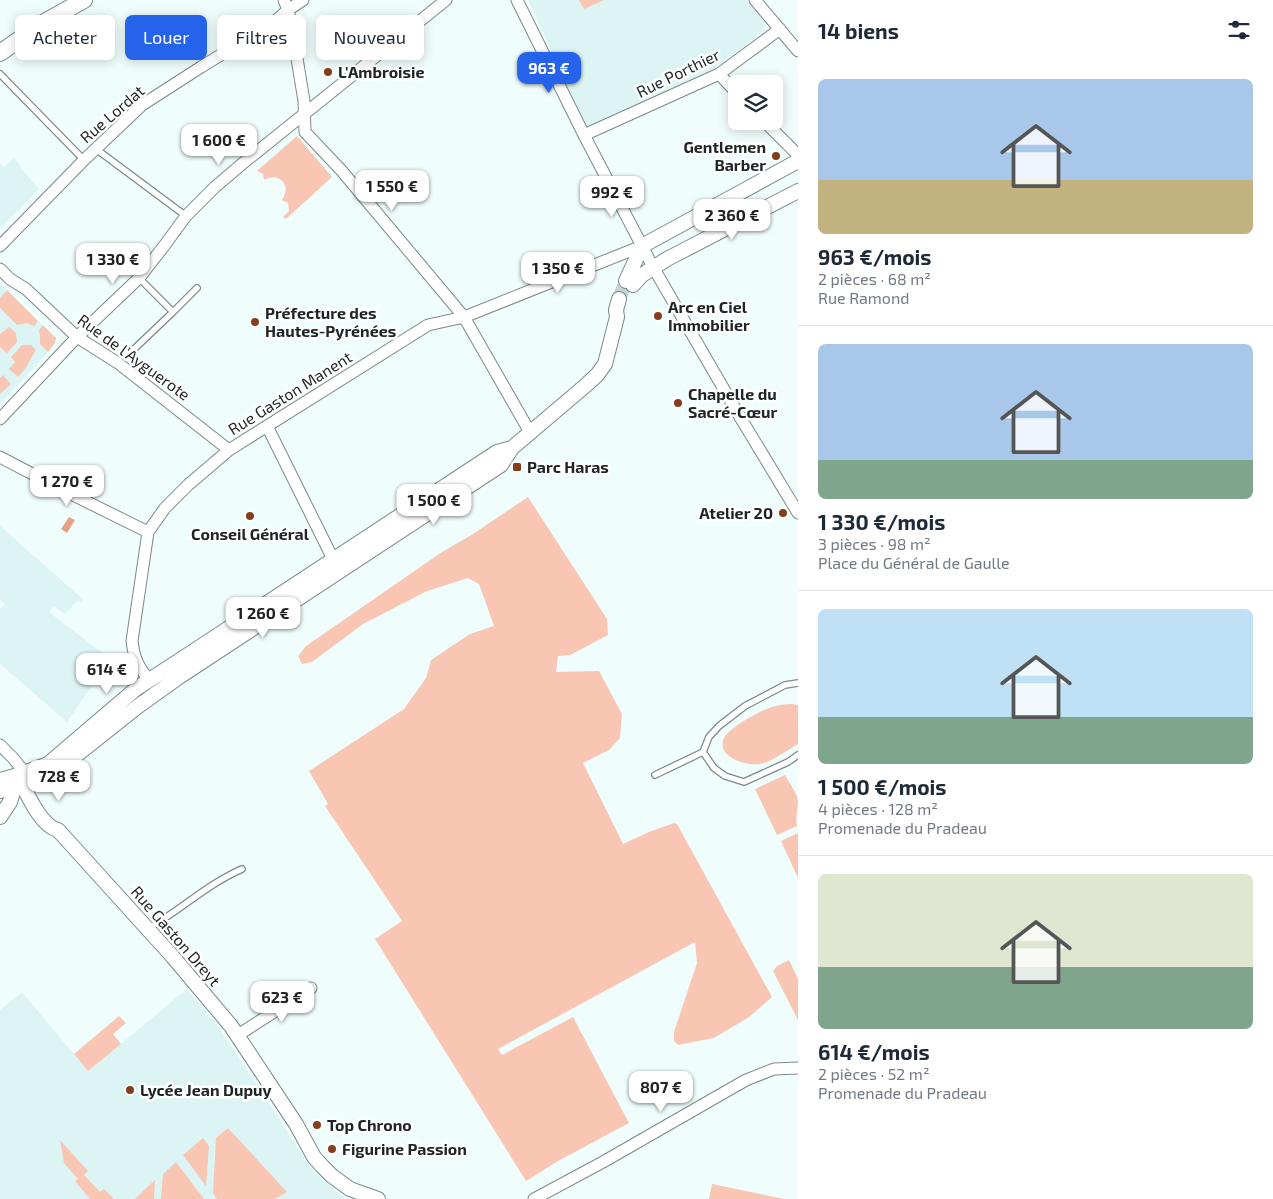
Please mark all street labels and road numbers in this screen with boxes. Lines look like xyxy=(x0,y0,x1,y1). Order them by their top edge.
street label: Rue Porthier xyxy=(633,44,723,101)
street label: Rue Lordat xyxy=(76,81,148,147)
street label: Rue de l'Ayguerote xyxy=(74,309,194,404)
street label: Rue Gaston Manent xyxy=(224,347,355,438)
street label: Rue Gaston Dreyt xyxy=(128,882,225,989)

